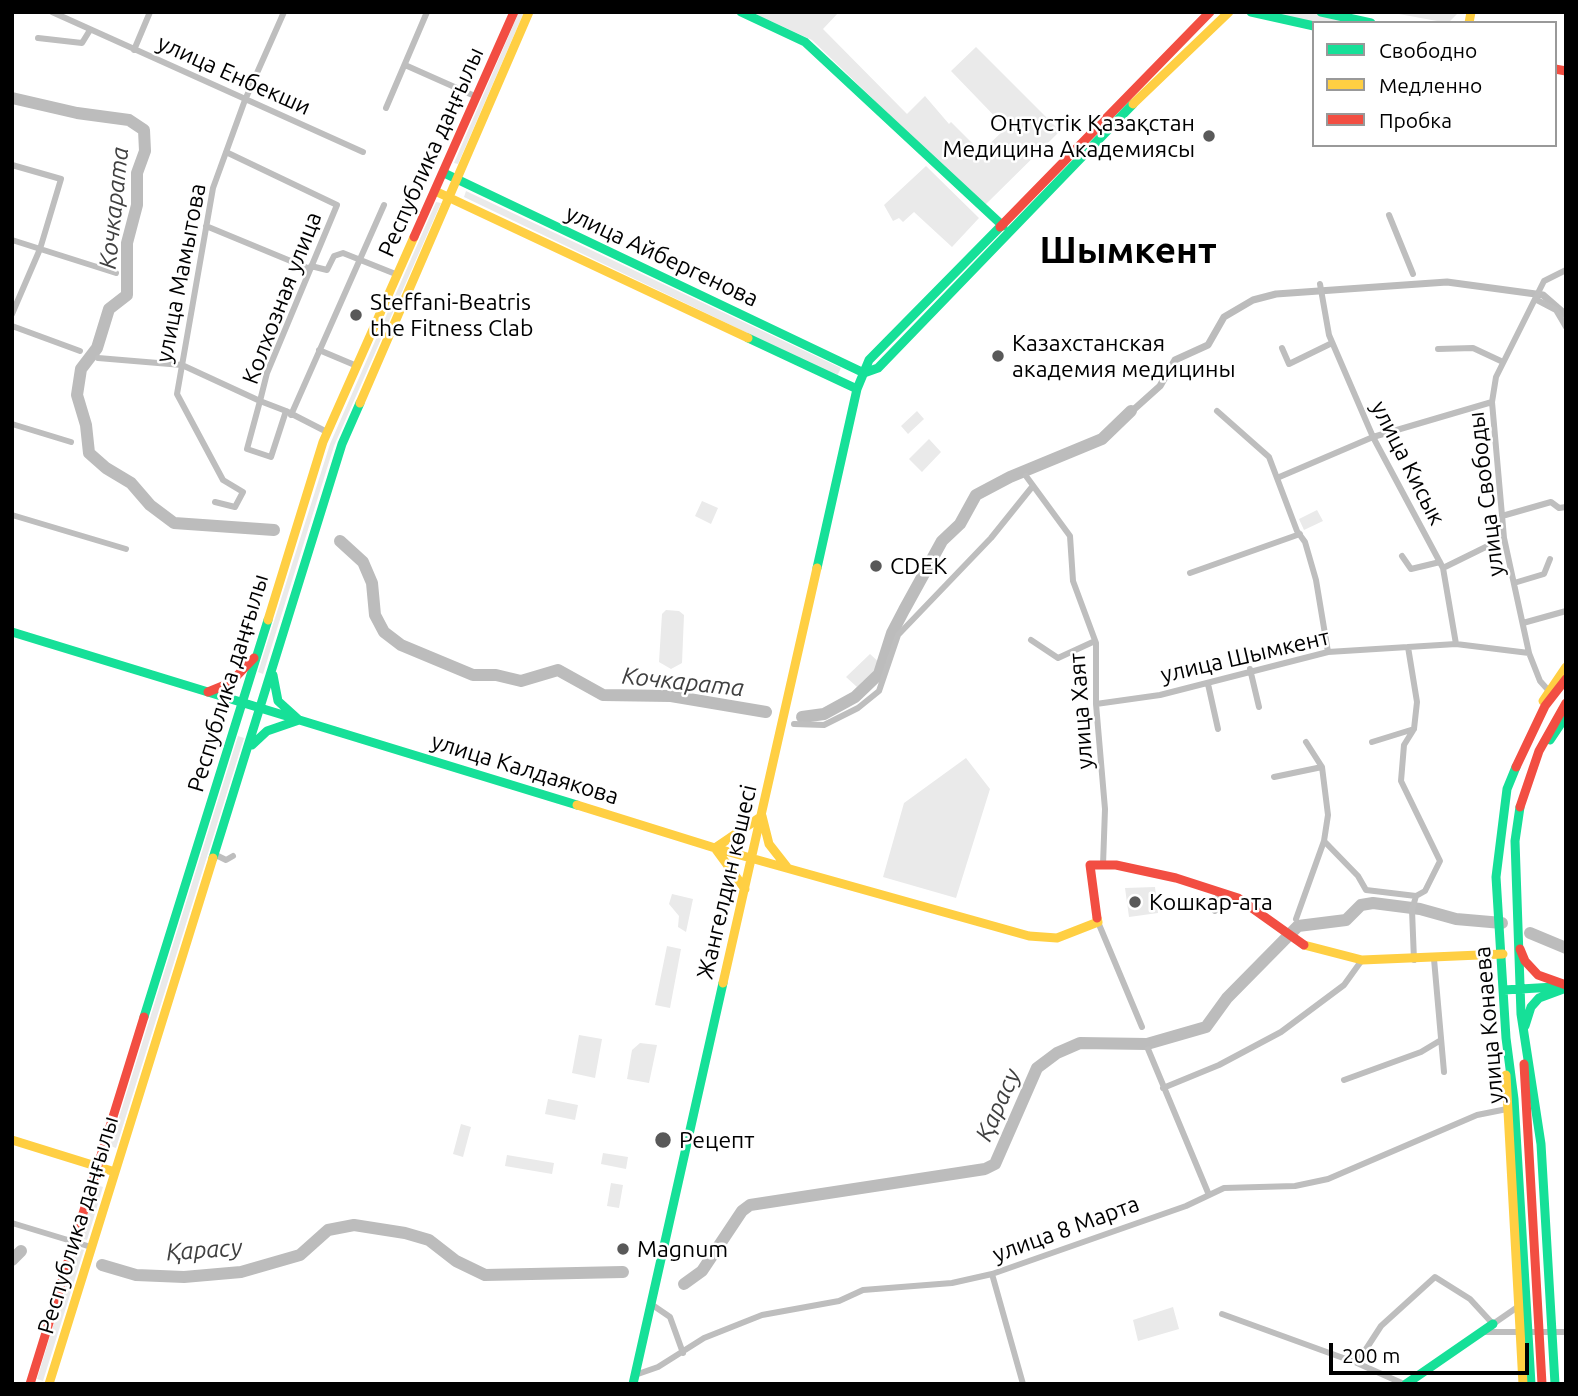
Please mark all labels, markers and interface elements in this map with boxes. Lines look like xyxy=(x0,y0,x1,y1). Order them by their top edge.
legend xyxy=(1312,21,1557,147)
street label: улица Енбекши xyxy=(153,29,315,121)
text: Свободно xyxy=(1379,38,1477,62)
street label: Республика даңғылы xyxy=(372,43,490,261)
text: Медленно xyxy=(1379,73,1482,97)
text: Пробка xyxy=(1379,108,1452,132)
place label: Оңтүстік Қазақстан Медицина Академиясы xyxy=(942,109,1195,163)
marker: Оңтүстік Қазақстан Медицина Академиясы xyxy=(1201,128,1217,144)
water label: Кочкарата xyxy=(93,145,135,271)
street label: улица Мамытова xyxy=(150,181,212,365)
street label: улица Айбергенова xyxy=(561,199,763,313)
street label: Колхозная улица xyxy=(236,208,328,388)
district label: Шымкент xyxy=(1039,229,1217,273)
place label: Steffani-Beatris the Fitness Clab xyxy=(370,288,533,342)
marker: Steffani-Beatris the Fitness Clab xyxy=(348,307,364,323)
place label: Казахстанская академия медицины xyxy=(1012,329,1236,383)
marker: Казахстанская академия медицины xyxy=(990,348,1006,364)
street label: улица Кисык xyxy=(1365,396,1451,530)
street label: улица Свободы xyxy=(1462,410,1510,578)
place label: CDEK xyxy=(890,552,947,580)
marker: CDEK xyxy=(868,558,884,574)
street label: Республика даңғылы xyxy=(182,571,274,795)
street label: улица Шымкент xyxy=(1158,623,1332,689)
street label: улица Хаят xyxy=(1063,652,1099,770)
water label: Кочкарата xyxy=(620,661,746,703)
street label: улица Калдаякова xyxy=(428,727,622,811)
street label: Жангелдин көшесі xyxy=(691,782,763,982)
place label: Кошкар-ата xyxy=(1149,888,1273,916)
marker: Кошкар-ата xyxy=(1127,894,1143,910)
street label: улица Конаева xyxy=(1468,945,1510,1105)
water label: Қарасу xyxy=(969,1064,1027,1146)
street label: Республика даңғылы xyxy=(32,1113,124,1337)
place label: Рецепт xyxy=(679,1126,754,1154)
marker: Рецепт xyxy=(653,1130,673,1150)
street label: улица 8 Марта xyxy=(989,1190,1143,1268)
water label: Қарасу xyxy=(165,1233,243,1267)
place label: Magnum xyxy=(637,1235,728,1263)
marker: Magnum xyxy=(615,1241,631,1257)
scale bar xyxy=(1333,1330,1532,1374)
text: 200 m xyxy=(1342,1343,1400,1367)

